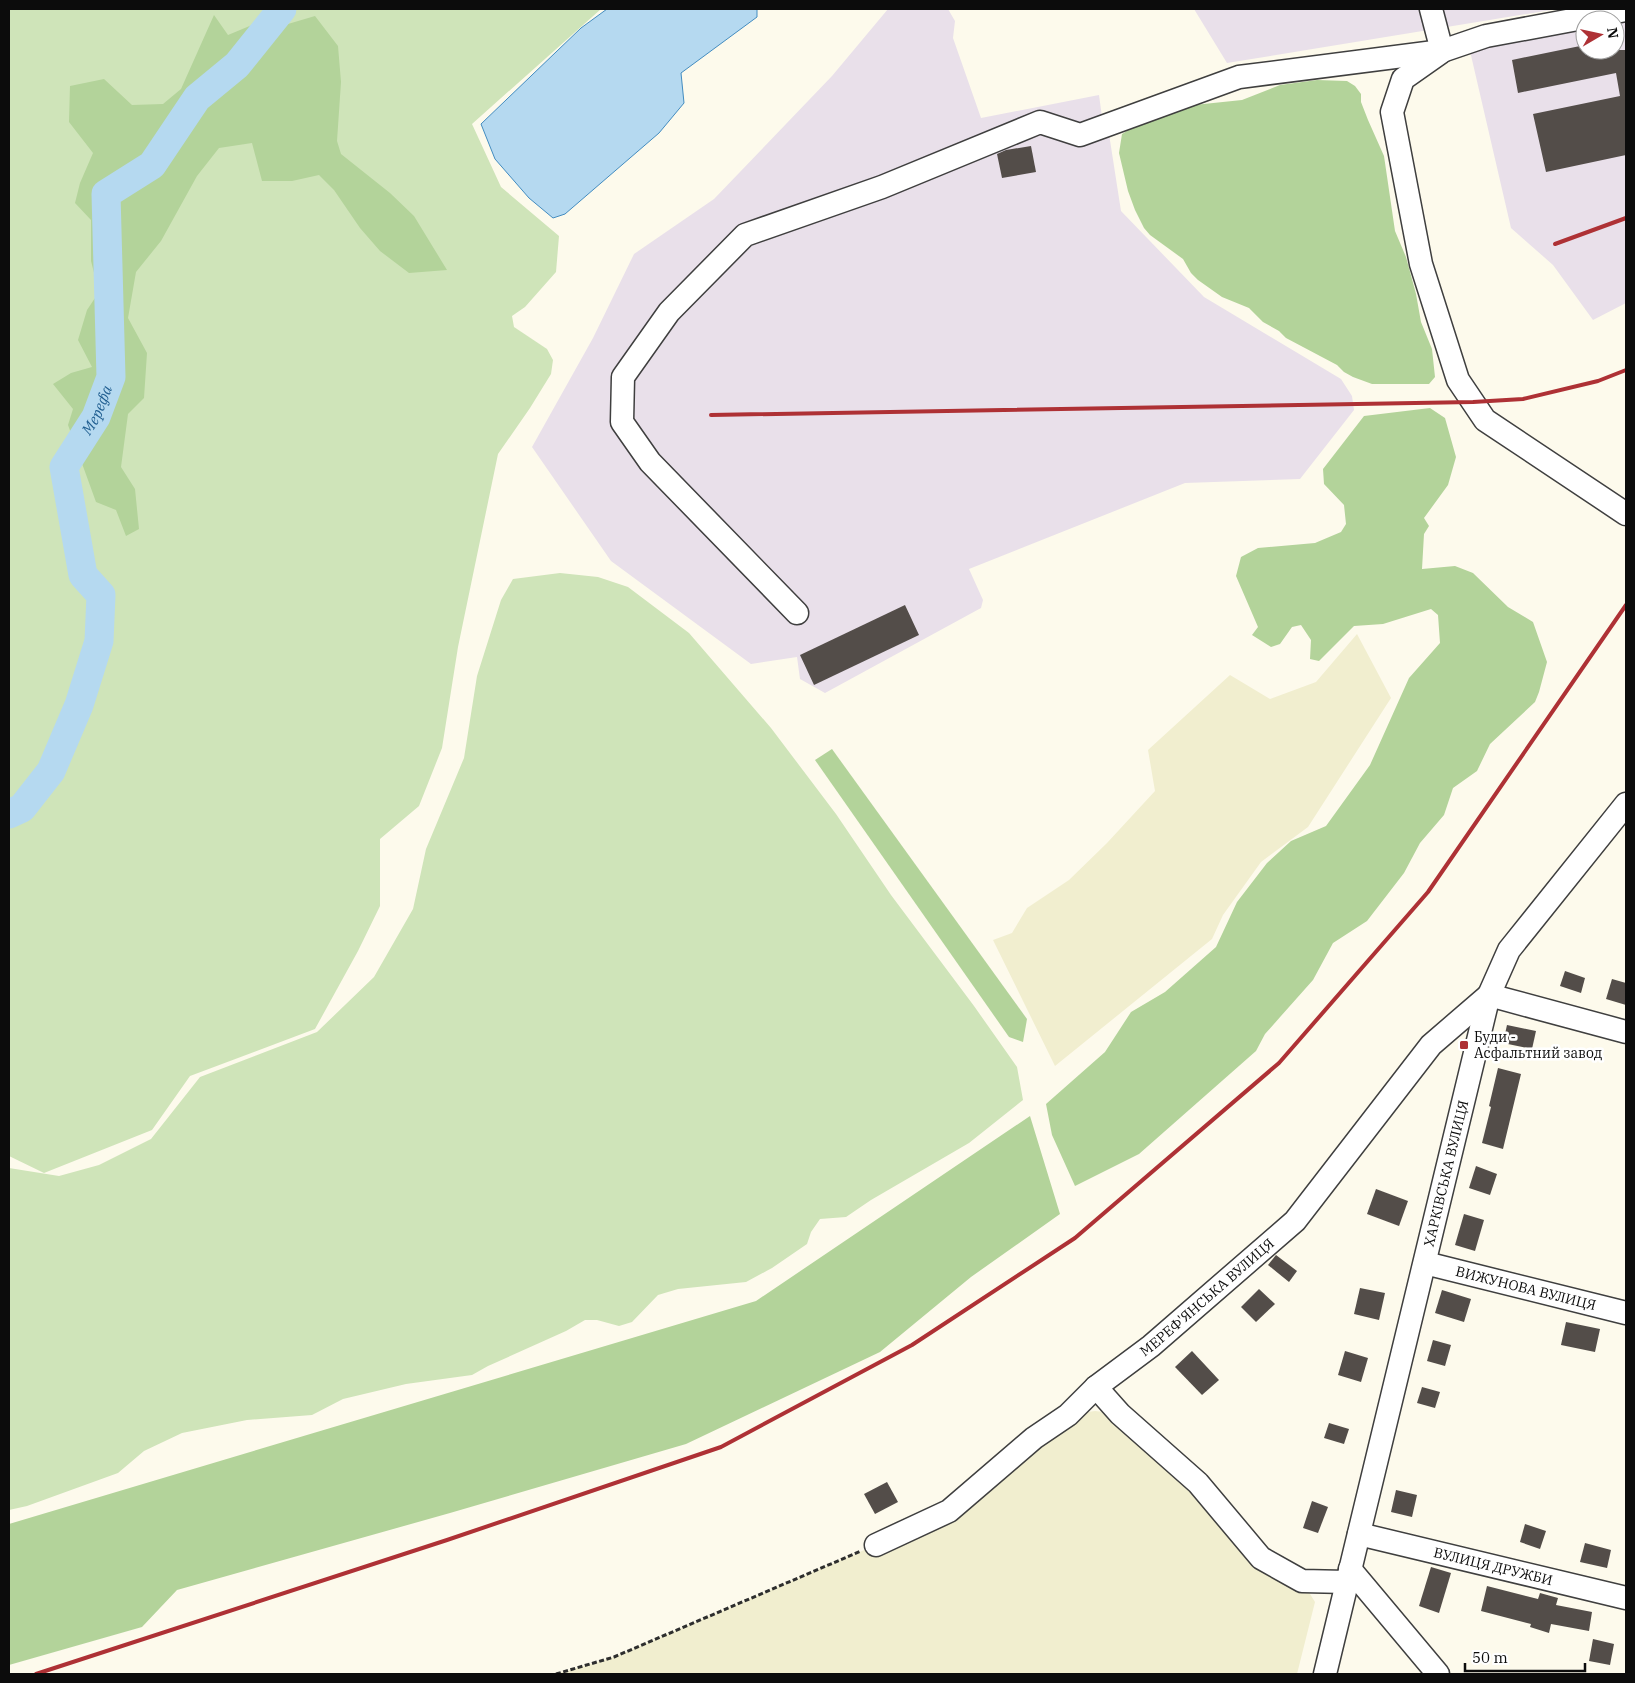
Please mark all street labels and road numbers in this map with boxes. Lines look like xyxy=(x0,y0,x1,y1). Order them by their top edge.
street label: ХАРКІВСЬКА ВУЛИЦЯ xyxy=(1420,1098,1472,1248)
street label: МЕРЕФ'ЯНСЬКА ВУЛИЦЯ xyxy=(1136,1234,1278,1360)
street label: ВИЖУНОВА ВУЛИЦЯ xyxy=(1454,1262,1598,1314)
street label: ВУЛИЦЯ ДРУЖБИ xyxy=(1432,1543,1555,1589)

